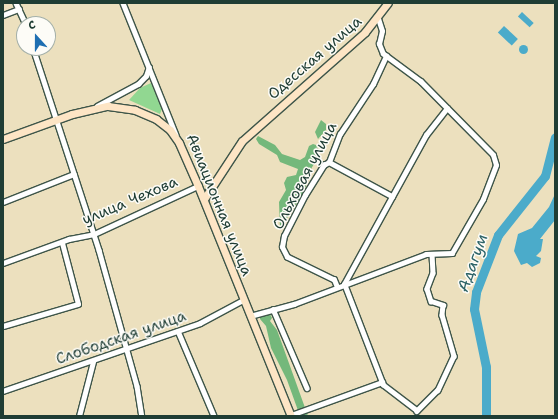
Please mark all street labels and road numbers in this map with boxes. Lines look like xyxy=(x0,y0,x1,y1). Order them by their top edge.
street label: Одесская улица xyxy=(265,12,365,104)
street label: Ольховая улица xyxy=(269,119,341,233)
street label: Авиационная улица xyxy=(182,131,256,279)
street label: улица Чехова xyxy=(80,173,180,229)
street label: Слободская улица xyxy=(54,307,188,369)

